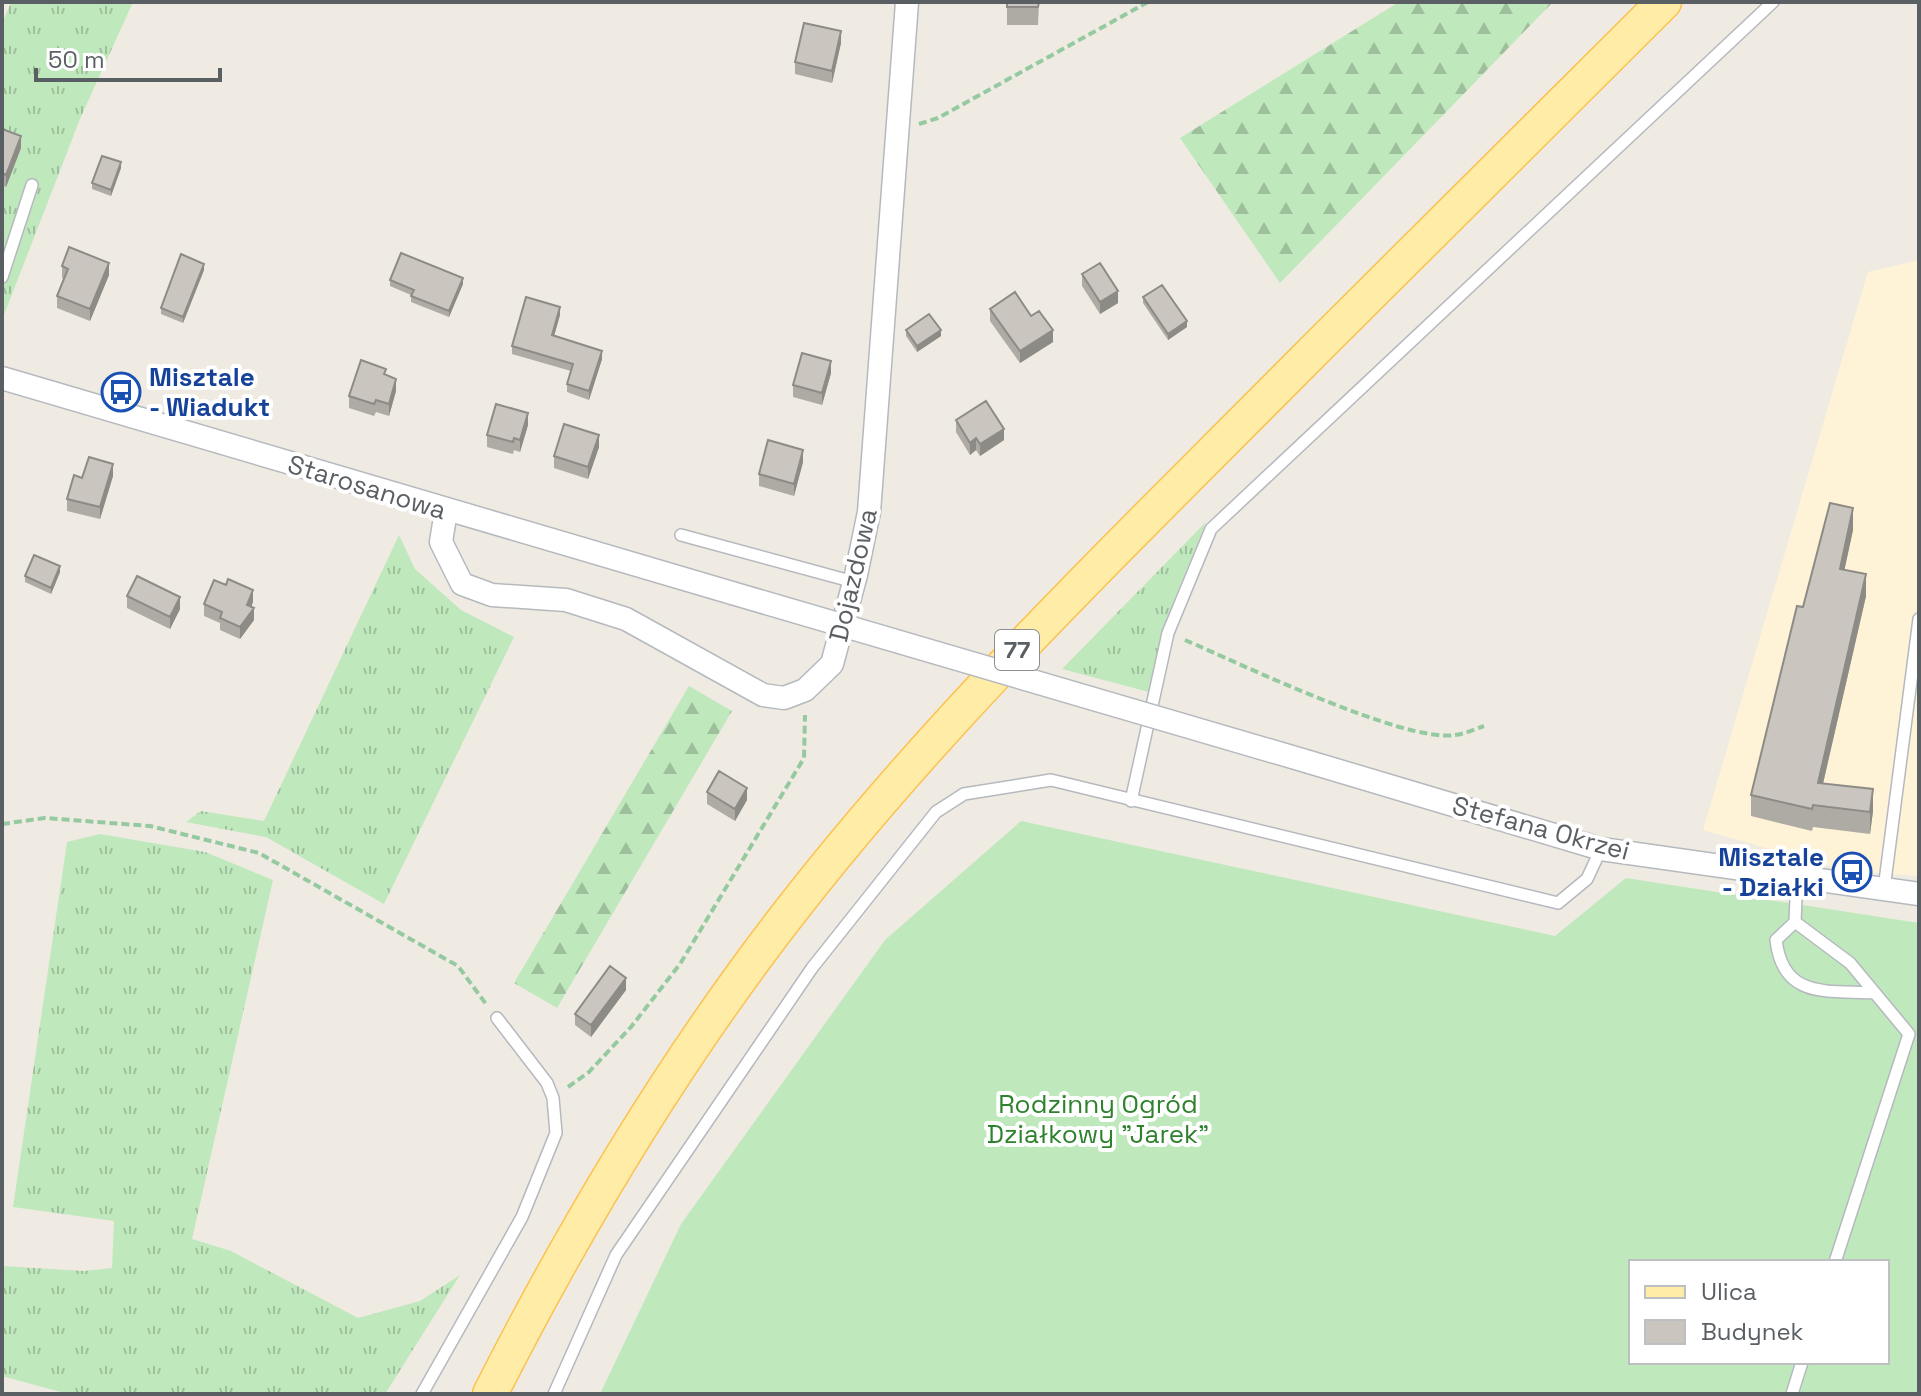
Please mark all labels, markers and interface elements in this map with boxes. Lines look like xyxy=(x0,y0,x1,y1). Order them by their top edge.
scale bar xyxy=(36,32,220,82)
text: 50 m xyxy=(48,44,105,75)
place label: Misztale - Wiadukt xyxy=(149,360,270,424)
bus stop icon: Misztale - Wiadukt xyxy=(100,371,142,413)
street label: Starosanowa xyxy=(284,447,450,527)
street label: Dojazdowa xyxy=(821,505,885,645)
road number: 77 xyxy=(995,630,1039,670)
street label: Stefana Okrzei xyxy=(1449,788,1633,868)
place label: Misztale - Działki xyxy=(1718,840,1824,904)
bus stop icon: Misztale - Działki xyxy=(1831,851,1873,893)
park label: Rodzinny Ogród Działkowy "Jarek" xyxy=(987,1087,1209,1151)
legend xyxy=(1629,1260,1889,1364)
text: Ulica xyxy=(1701,1276,1757,1307)
text: Budynek xyxy=(1701,1316,1804,1347)

